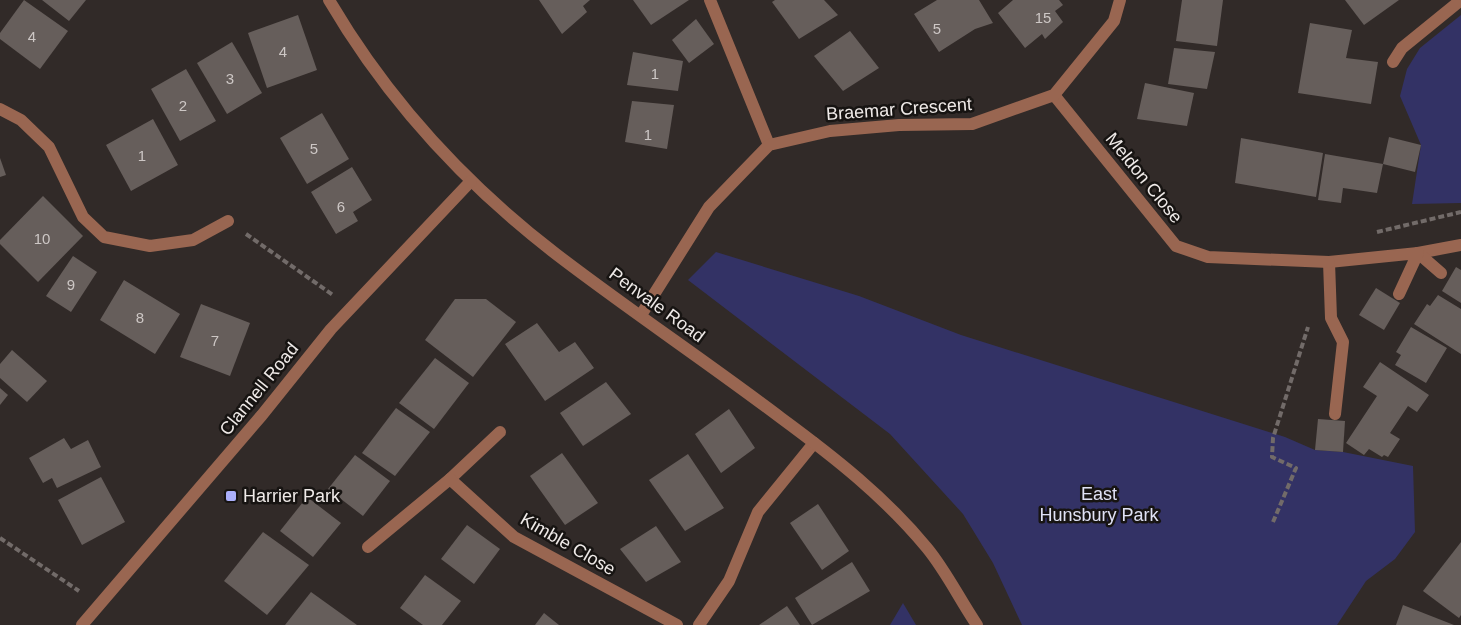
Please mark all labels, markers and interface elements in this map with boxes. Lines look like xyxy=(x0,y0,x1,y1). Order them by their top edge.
house number: 15 xyxy=(1035,9,1051,26)
house number: 5 xyxy=(933,20,941,37)
house number: 4 xyxy=(28,28,36,45)
house number: 4 xyxy=(279,43,287,60)
house number: 1 xyxy=(651,65,659,82)
house number: 3 xyxy=(226,70,234,87)
street label: Braemar Crescent xyxy=(825,94,973,124)
house number: 2 xyxy=(179,97,187,114)
house number: 1 xyxy=(644,126,652,143)
street label: Meldon Close xyxy=(1102,129,1186,227)
house number: 5 xyxy=(310,140,318,157)
house number: 1 xyxy=(138,147,146,164)
house number: 6 xyxy=(337,198,345,215)
house number: 10 xyxy=(34,230,50,247)
street label: Penvale Road xyxy=(605,264,709,346)
house number: 9 xyxy=(67,276,75,293)
house number: 8 xyxy=(136,309,144,326)
house number: 7 xyxy=(211,332,219,349)
street label: Clannell Road xyxy=(216,339,302,439)
park label: East Hunsbury Park xyxy=(1039,484,1160,525)
place label: Harrier Park xyxy=(243,486,341,506)
marker: Harrier Park xyxy=(224,489,238,503)
street label: Kimble Close xyxy=(517,509,619,579)

